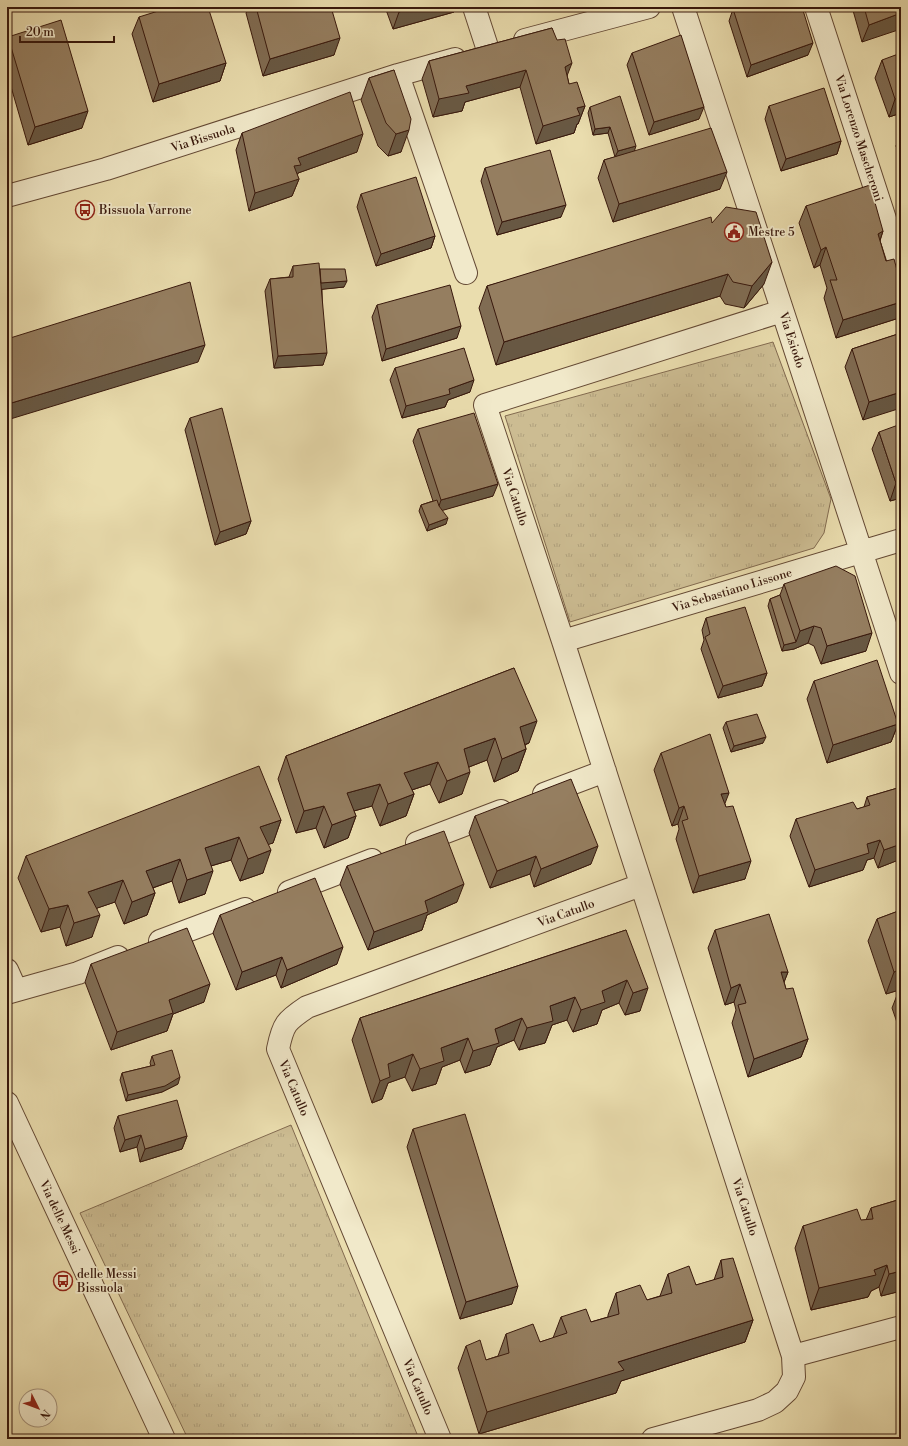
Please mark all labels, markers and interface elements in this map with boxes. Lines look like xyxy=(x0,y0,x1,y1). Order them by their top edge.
scale bar xyxy=(20,18,114,44)
text: 20 m xyxy=(26,25,54,40)
street label: Via Lorenzo Mascheroni xyxy=(831,72,886,203)
street label: Via Bissuola xyxy=(168,121,238,156)
bus stop icon: Bissuola Varrone xyxy=(74,199,96,221)
place label: Bissuola Varrone xyxy=(98,203,192,218)
public building icon: Mestre 5 xyxy=(723,221,745,243)
place label: Mestre 5 xyxy=(748,225,795,240)
street label: Via Esiodo xyxy=(775,309,808,370)
street label: Via Catullo xyxy=(498,466,531,528)
street label: Via Sebastiano Lissone xyxy=(669,565,794,616)
street label: Via Catullo xyxy=(535,896,597,931)
street label: Via Catullo xyxy=(275,1057,312,1119)
street label: Via Catullo xyxy=(728,1176,761,1238)
street label: Via delle Messi xyxy=(35,1177,83,1257)
place label: delle Messi Bissuola xyxy=(76,1267,137,1296)
bus stop icon: delle Messi Bissuola xyxy=(52,1270,74,1292)
street label: Via Catullo xyxy=(399,1356,436,1418)
north arrow xyxy=(18,1388,58,1428)
text: N xyxy=(36,1406,53,1422)

